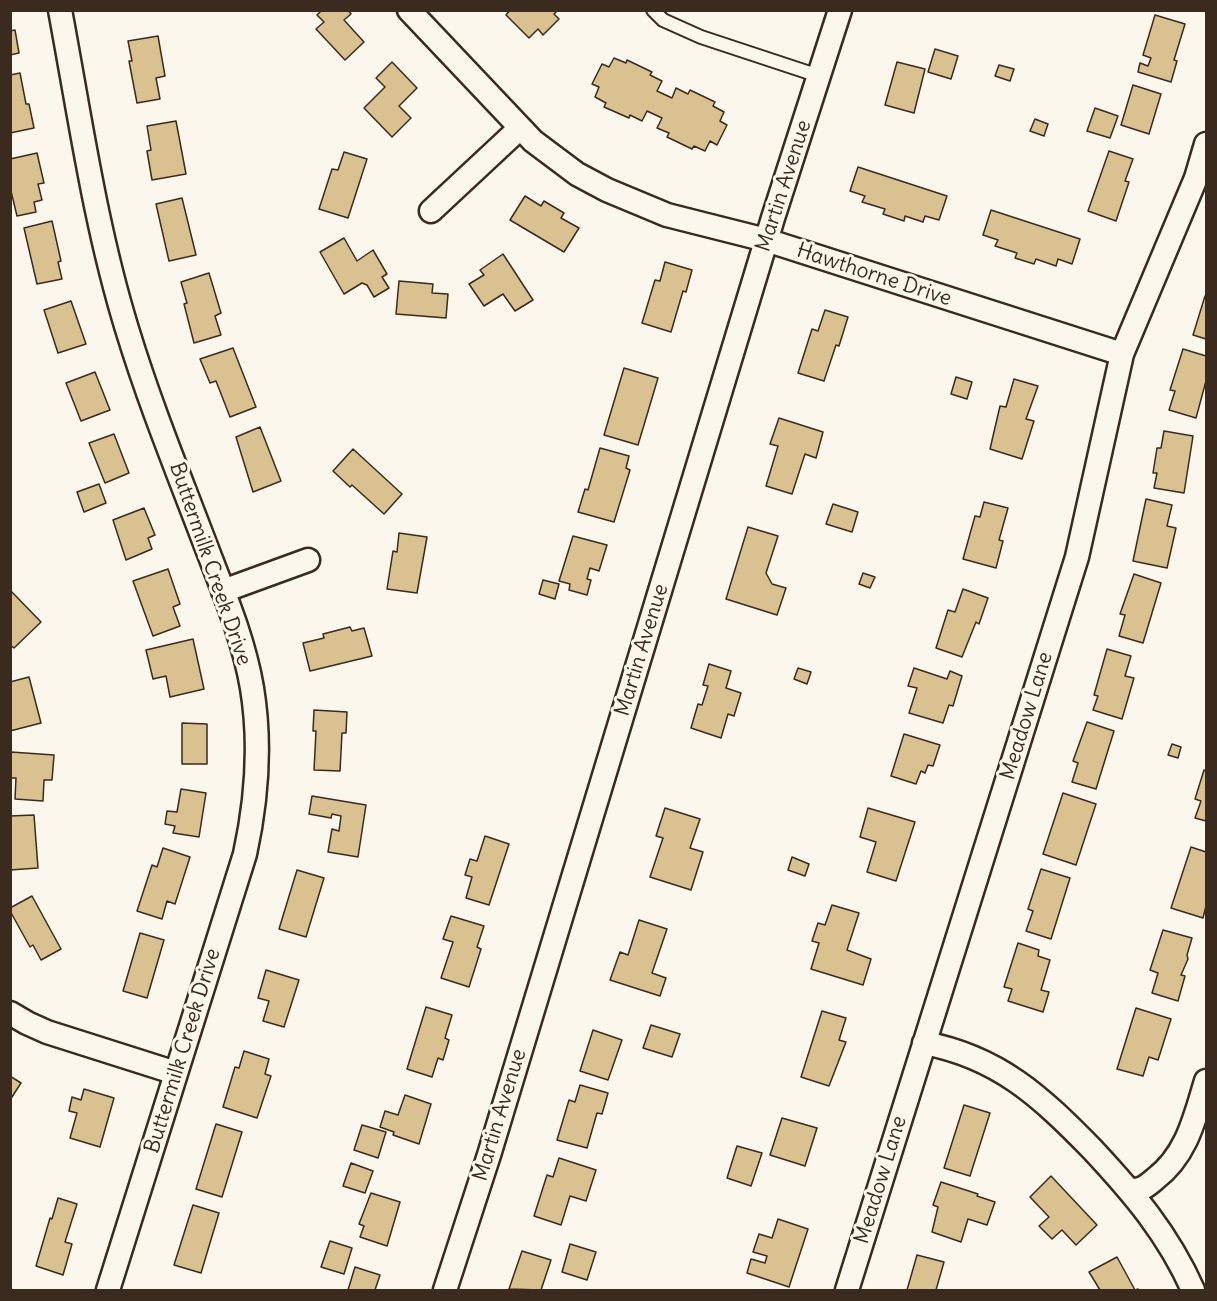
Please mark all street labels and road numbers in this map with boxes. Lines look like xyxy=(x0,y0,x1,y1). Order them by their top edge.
street label: Martin Avenue xyxy=(751,117,817,255)
street label: Hawthorne Drive xyxy=(793,238,955,312)
street label: Buttermilk Creek Drive xyxy=(163,459,257,669)
street label: Martin Avenue xyxy=(610,581,674,719)
street label: Meadow Lane xyxy=(996,649,1058,783)
street label: Buttermilk Creek Drive xyxy=(140,945,226,1157)
street label: Martin Avenue xyxy=(468,1046,532,1184)
street label: Meadow Lane xyxy=(850,1113,912,1247)

